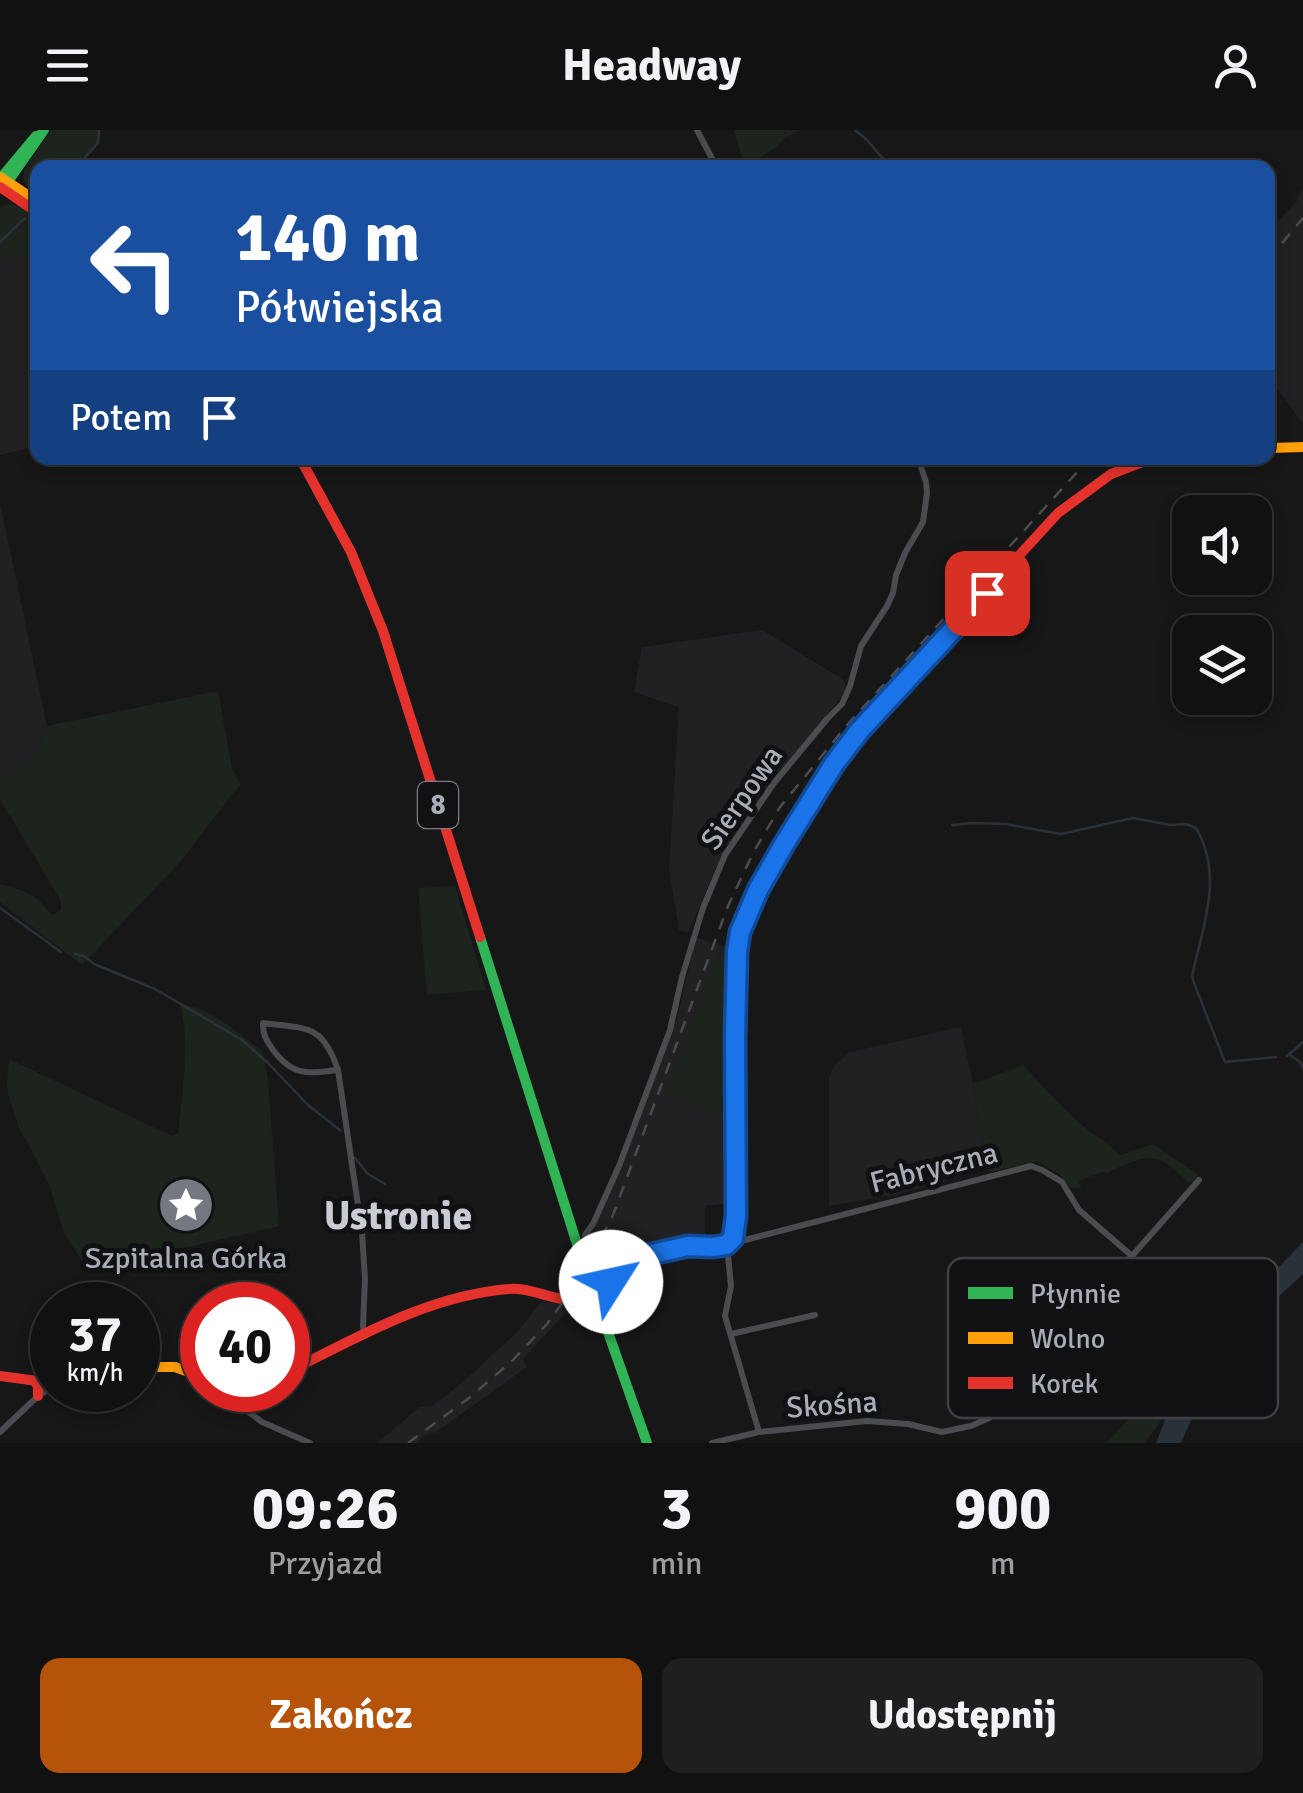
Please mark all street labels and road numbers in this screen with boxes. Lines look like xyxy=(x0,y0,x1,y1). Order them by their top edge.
street label: Sierpowa xyxy=(693,739,791,857)
road number: 8 xyxy=(418,782,458,828)
street label: Fabryczna xyxy=(866,1134,1002,1202)
street label: Skośna xyxy=(785,1383,879,1427)

